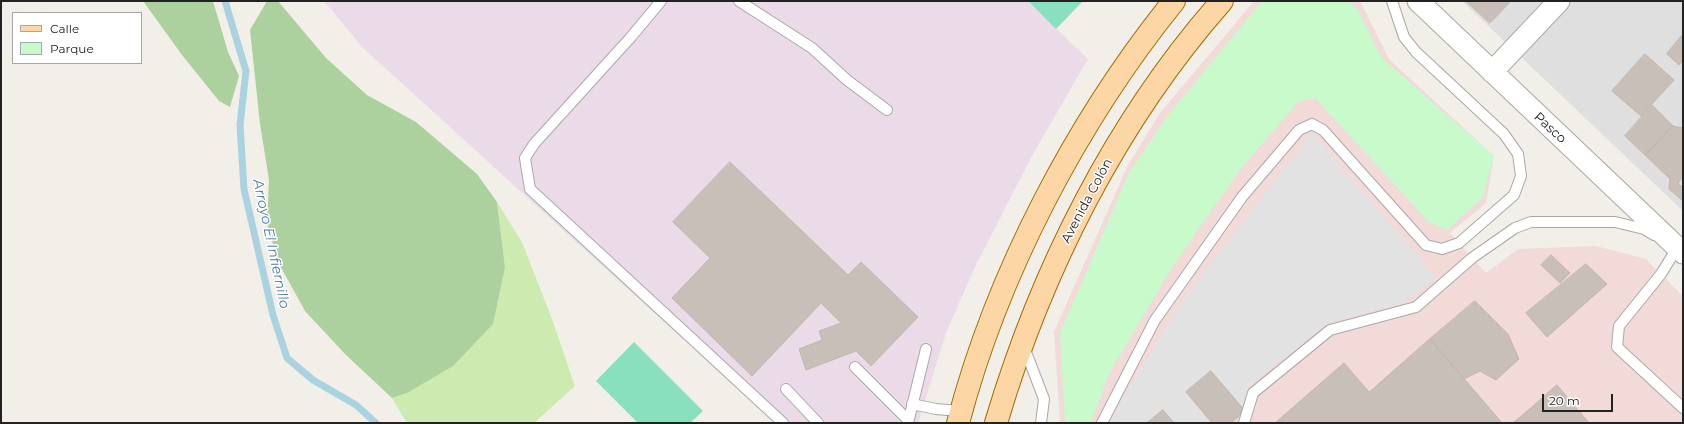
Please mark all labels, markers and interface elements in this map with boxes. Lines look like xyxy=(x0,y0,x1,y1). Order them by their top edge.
legend xyxy=(12,12,142,64)
text: Calle xyxy=(50,21,79,36)
text: Parque xyxy=(50,41,94,56)
street label: Pasco xyxy=(1531,109,1569,147)
street label: Avenida Colón xyxy=(1058,156,1116,246)
water label: Arroyo El Infiernillo xyxy=(249,178,293,310)
scale bar xyxy=(1544,386,1615,412)
text: 20 m xyxy=(1549,393,1580,408)

